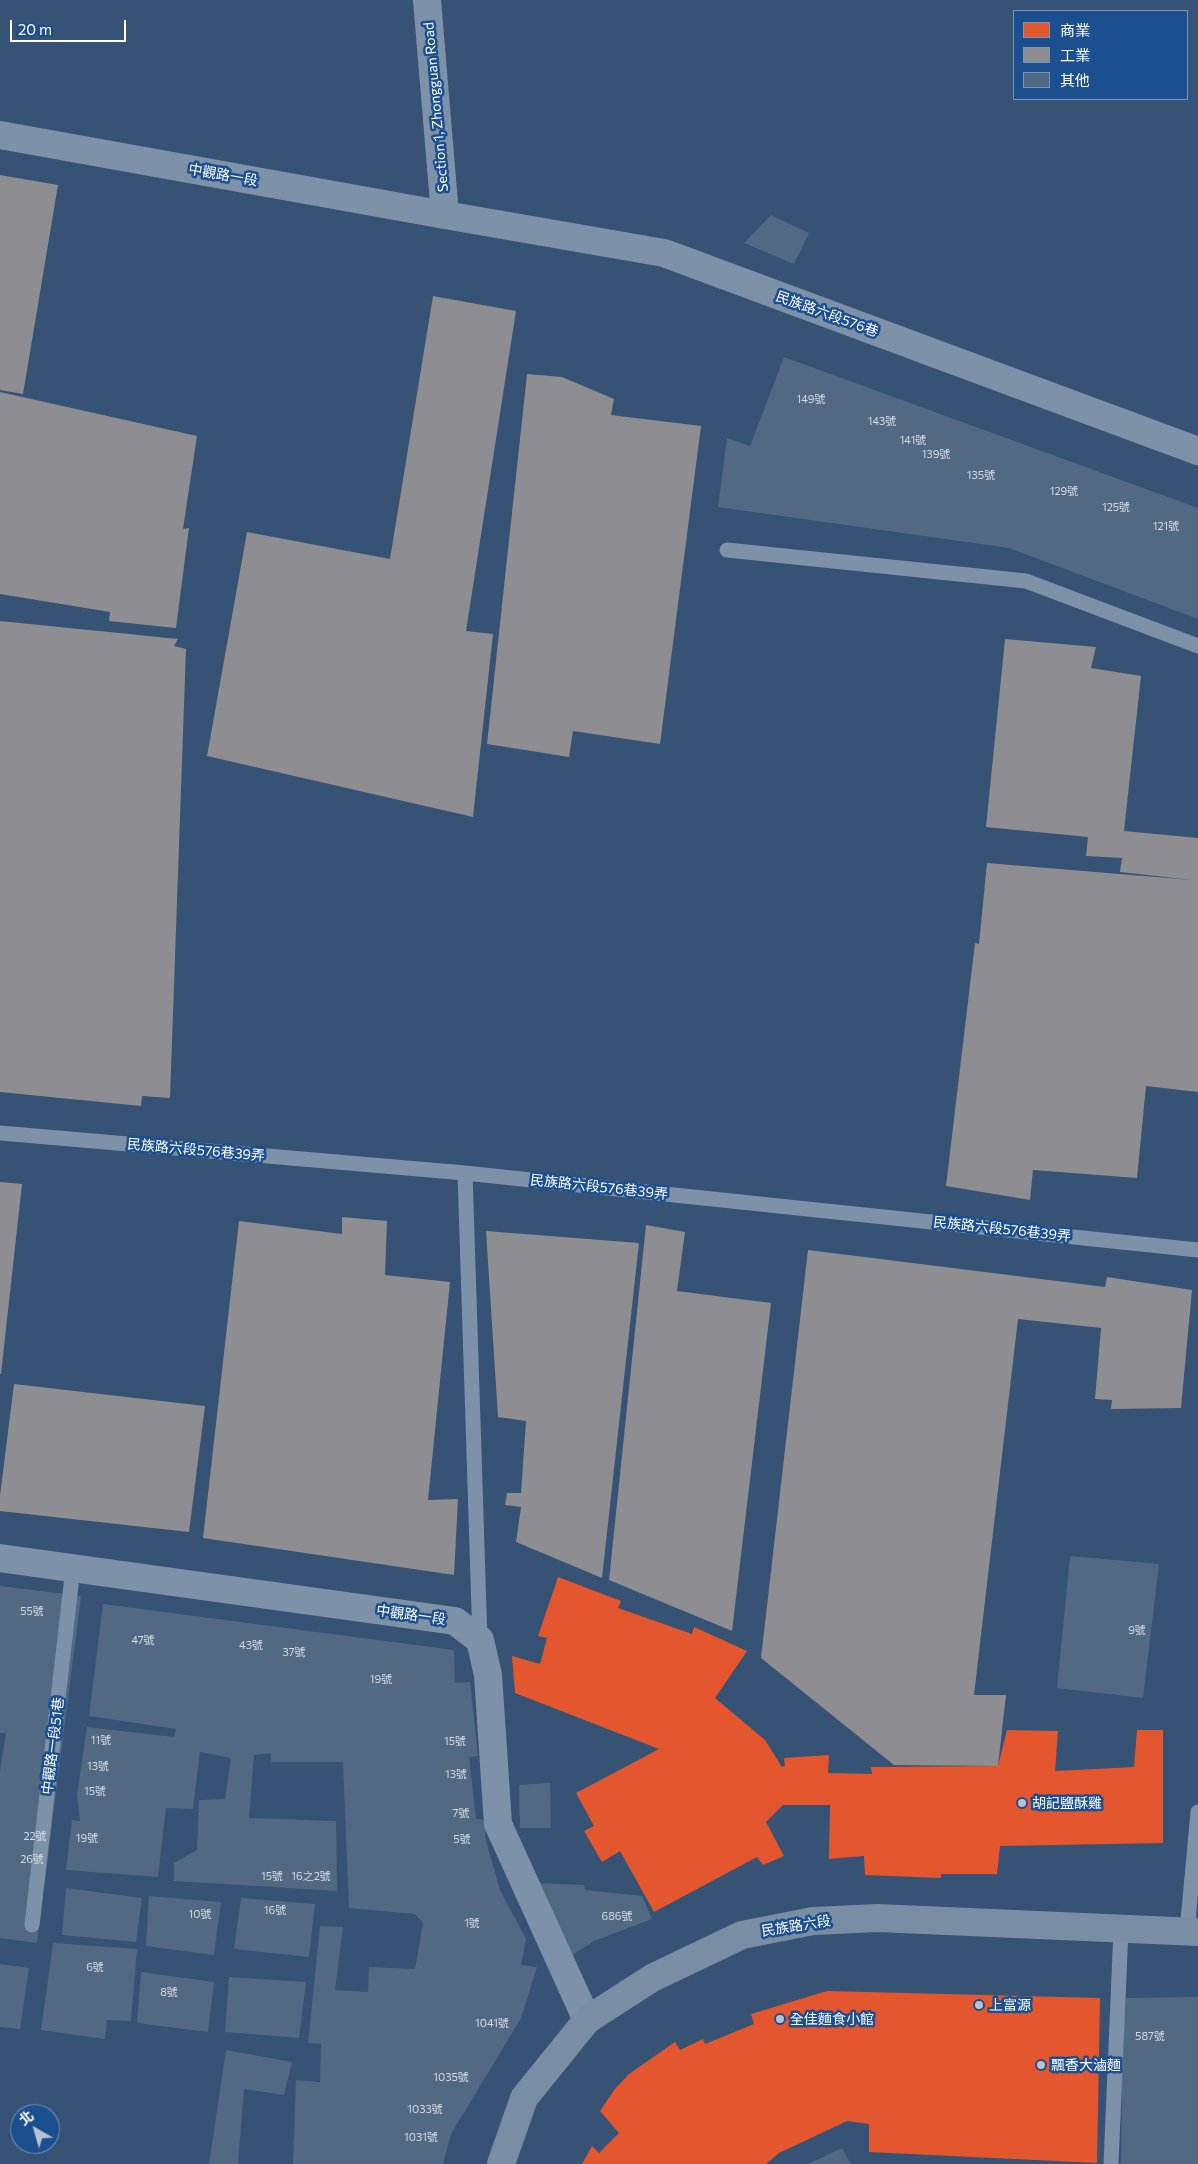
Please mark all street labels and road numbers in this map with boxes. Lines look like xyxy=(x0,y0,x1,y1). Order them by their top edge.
street label: Section 1, Zhongguan Road xyxy=(420,21,452,193)
street label: 中觀路一段 xyxy=(187,161,259,189)
street label: 民族路六段576巷 xyxy=(773,288,881,340)
street label: 民族路六段576巷39弄 xyxy=(126,1136,266,1164)
street label: 民族路六段576巷39弄 xyxy=(529,1171,669,1203)
street label: 民族路六段576巷39弄 xyxy=(932,1213,1072,1245)
street label: 中觀路一段 xyxy=(375,1602,447,1628)
street label: 中觀路一段51巷 xyxy=(39,1696,67,1796)
street label: 民族路六段 xyxy=(760,1912,832,1940)

